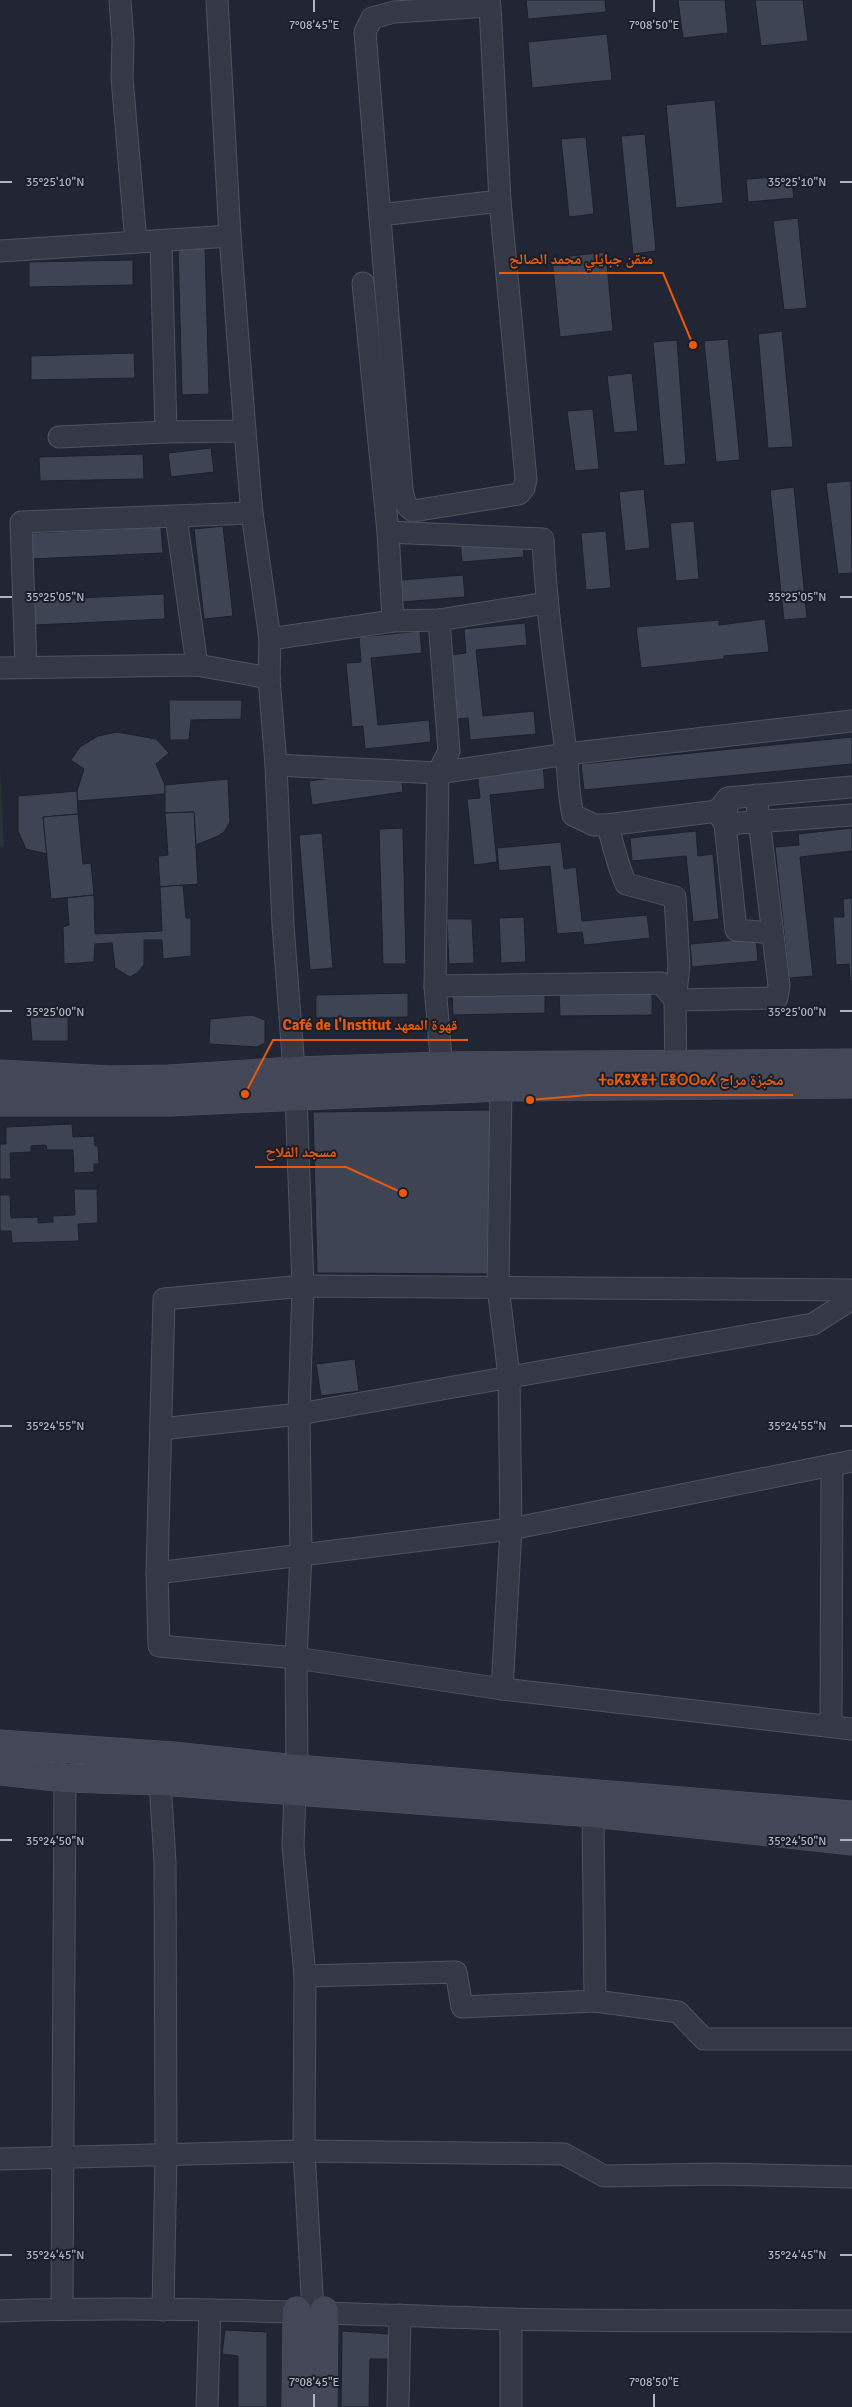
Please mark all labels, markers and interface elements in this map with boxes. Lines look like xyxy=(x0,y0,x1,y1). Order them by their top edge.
text: 7°08'45"E xyxy=(289,18,340,33)
text: 7°08'50"E xyxy=(629,18,680,33)
text: 35°25'10"N xyxy=(26,175,84,190)
text: 35°25'10"N xyxy=(768,175,826,190)
callout: متقن جبايلي محمد الصالح xyxy=(499,243,663,273)
text: متقن جبايلي محمد الصالح xyxy=(509,250,653,271)
text: 35°25'05"N xyxy=(26,590,84,605)
text: 35°25'05"N xyxy=(768,590,826,605)
text: 35°25'00"N xyxy=(26,1005,84,1020)
text: 35°25'00"N xyxy=(768,1005,826,1020)
callout: Café de l'Institut قهوة المعهد xyxy=(273,1010,468,1040)
text: Café de l'Institut قهوة المعهد xyxy=(283,1016,457,1034)
callout: ⵜⴰⴽⵓⵅⴻⵜ ⵎⴻⵔⵔⴰⵃ مخبزة مراح xyxy=(588,1065,793,1095)
text: ⵜⴰⴽⵓⵅⴻⵜ ⵎⴻⵔⵔⴰⵃ مخبزة مراح xyxy=(598,1071,784,1089)
callout: مسجد الفلاح xyxy=(255,1137,346,1167)
text: مسجد الفلاح xyxy=(266,1143,336,1161)
text: 35°24'55"N xyxy=(26,1419,84,1434)
text: 35°24'55"N xyxy=(768,1419,826,1434)
text: 35°24'50"N xyxy=(26,1834,84,1849)
text: 35°24'50"N xyxy=(768,1834,826,1849)
text: 35°24'45"N xyxy=(26,2248,84,2263)
text: 35°24'45"N xyxy=(768,2248,826,2263)
text: 7°08'45"E xyxy=(289,2375,340,2390)
text: 7°08'50"E xyxy=(629,2375,680,2390)

